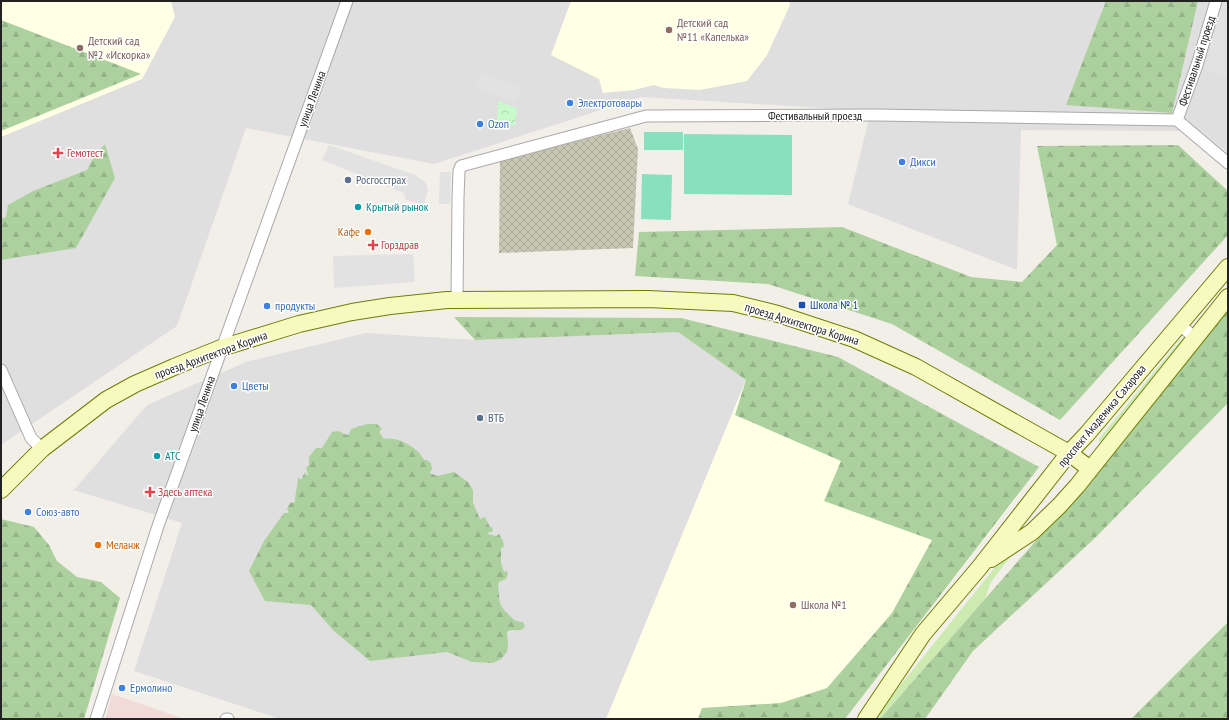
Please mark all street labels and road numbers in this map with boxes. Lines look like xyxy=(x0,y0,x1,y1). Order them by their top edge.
street label: Фестивальный проезд xyxy=(1175,13,1218,108)
street label: улица Ленина xyxy=(294,69,329,129)
street label: Фестивальный проезд xyxy=(768,108,863,123)
street label: проезд Архитектора Корина xyxy=(743,299,861,348)
street label: проезд Архитектора Корина xyxy=(152,327,269,382)
street label: проспект Академика Сахарова xyxy=(1054,361,1149,470)
street label: улица Ленина xyxy=(185,373,218,434)

